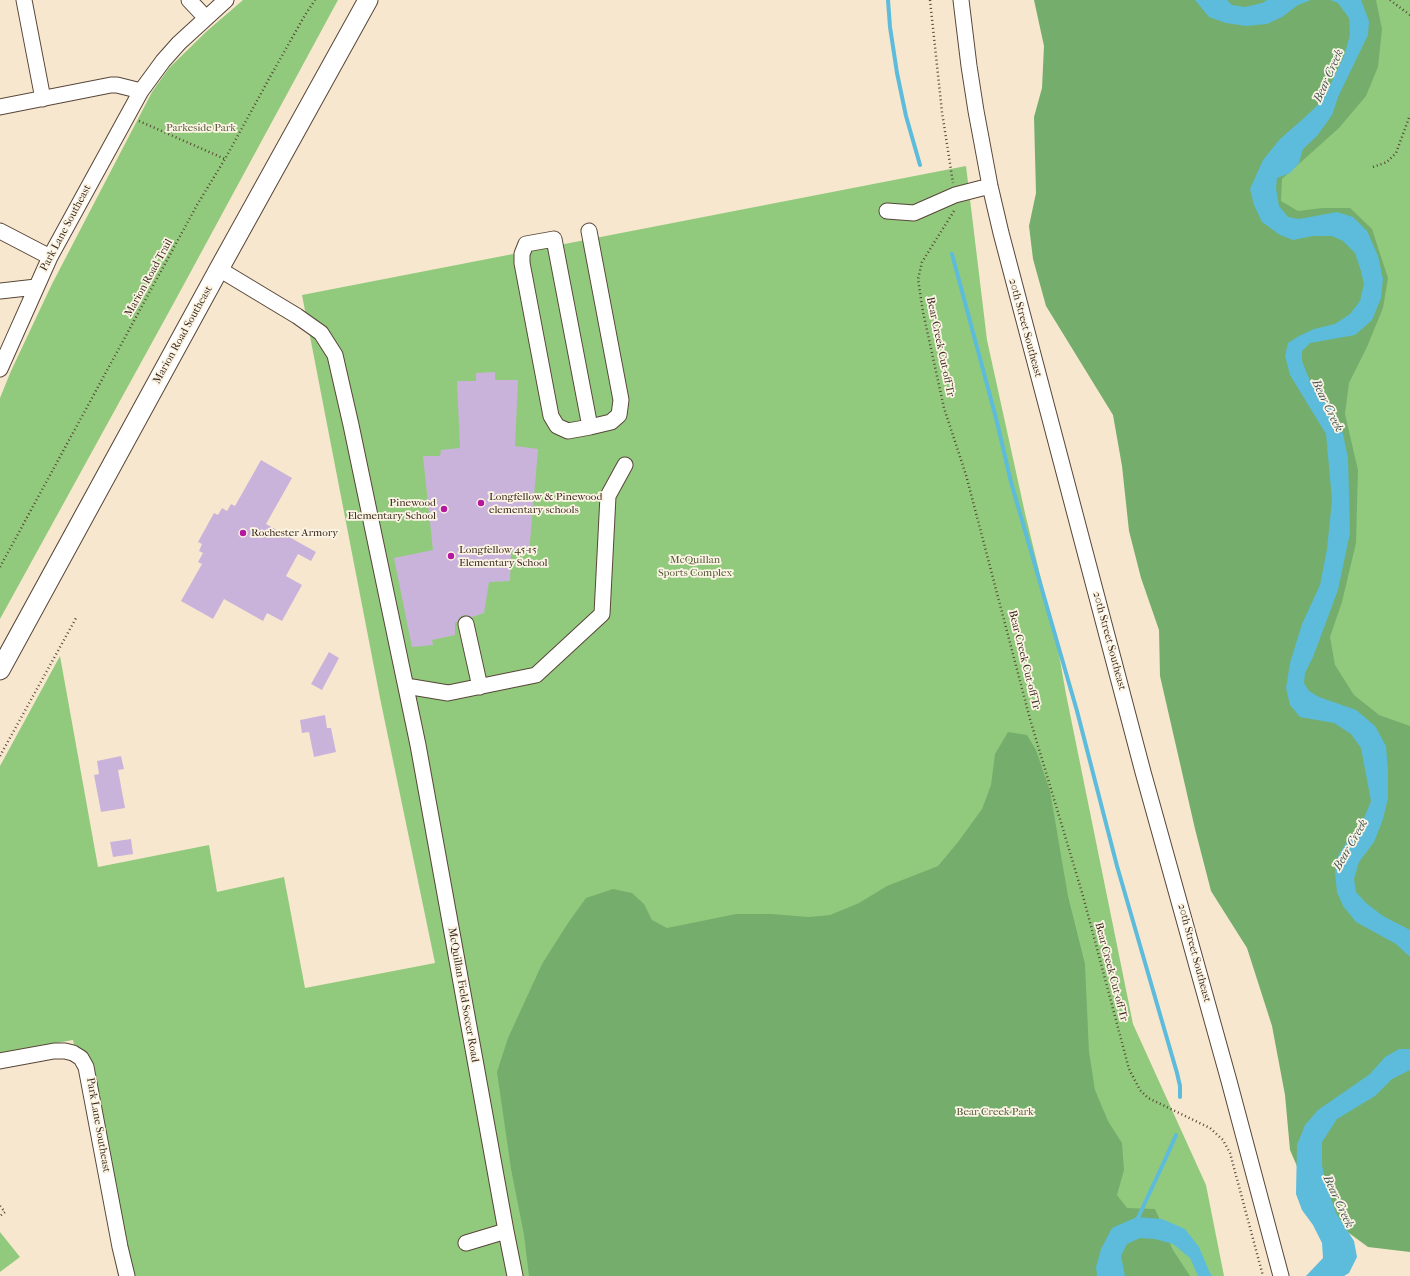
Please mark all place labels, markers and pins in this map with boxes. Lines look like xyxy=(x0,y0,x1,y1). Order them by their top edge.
place label: Longfellow & Pinewood elementary schools xyxy=(489,490,602,516)
place label: Pinewood Elementary School xyxy=(347,496,436,522)
marker: Longfellow & Pinewood elementary schools xyxy=(476,498,486,508)
marker: Pinewood Elementary School xyxy=(439,504,449,514)
place label: Rochester Armory xyxy=(251,526,338,540)
marker: Rochester Armory xyxy=(238,528,248,538)
place label: Longfellow 45-15 Elementary School xyxy=(459,543,548,569)
marker: Longfellow 45-15 Elementary School xyxy=(446,551,456,561)

